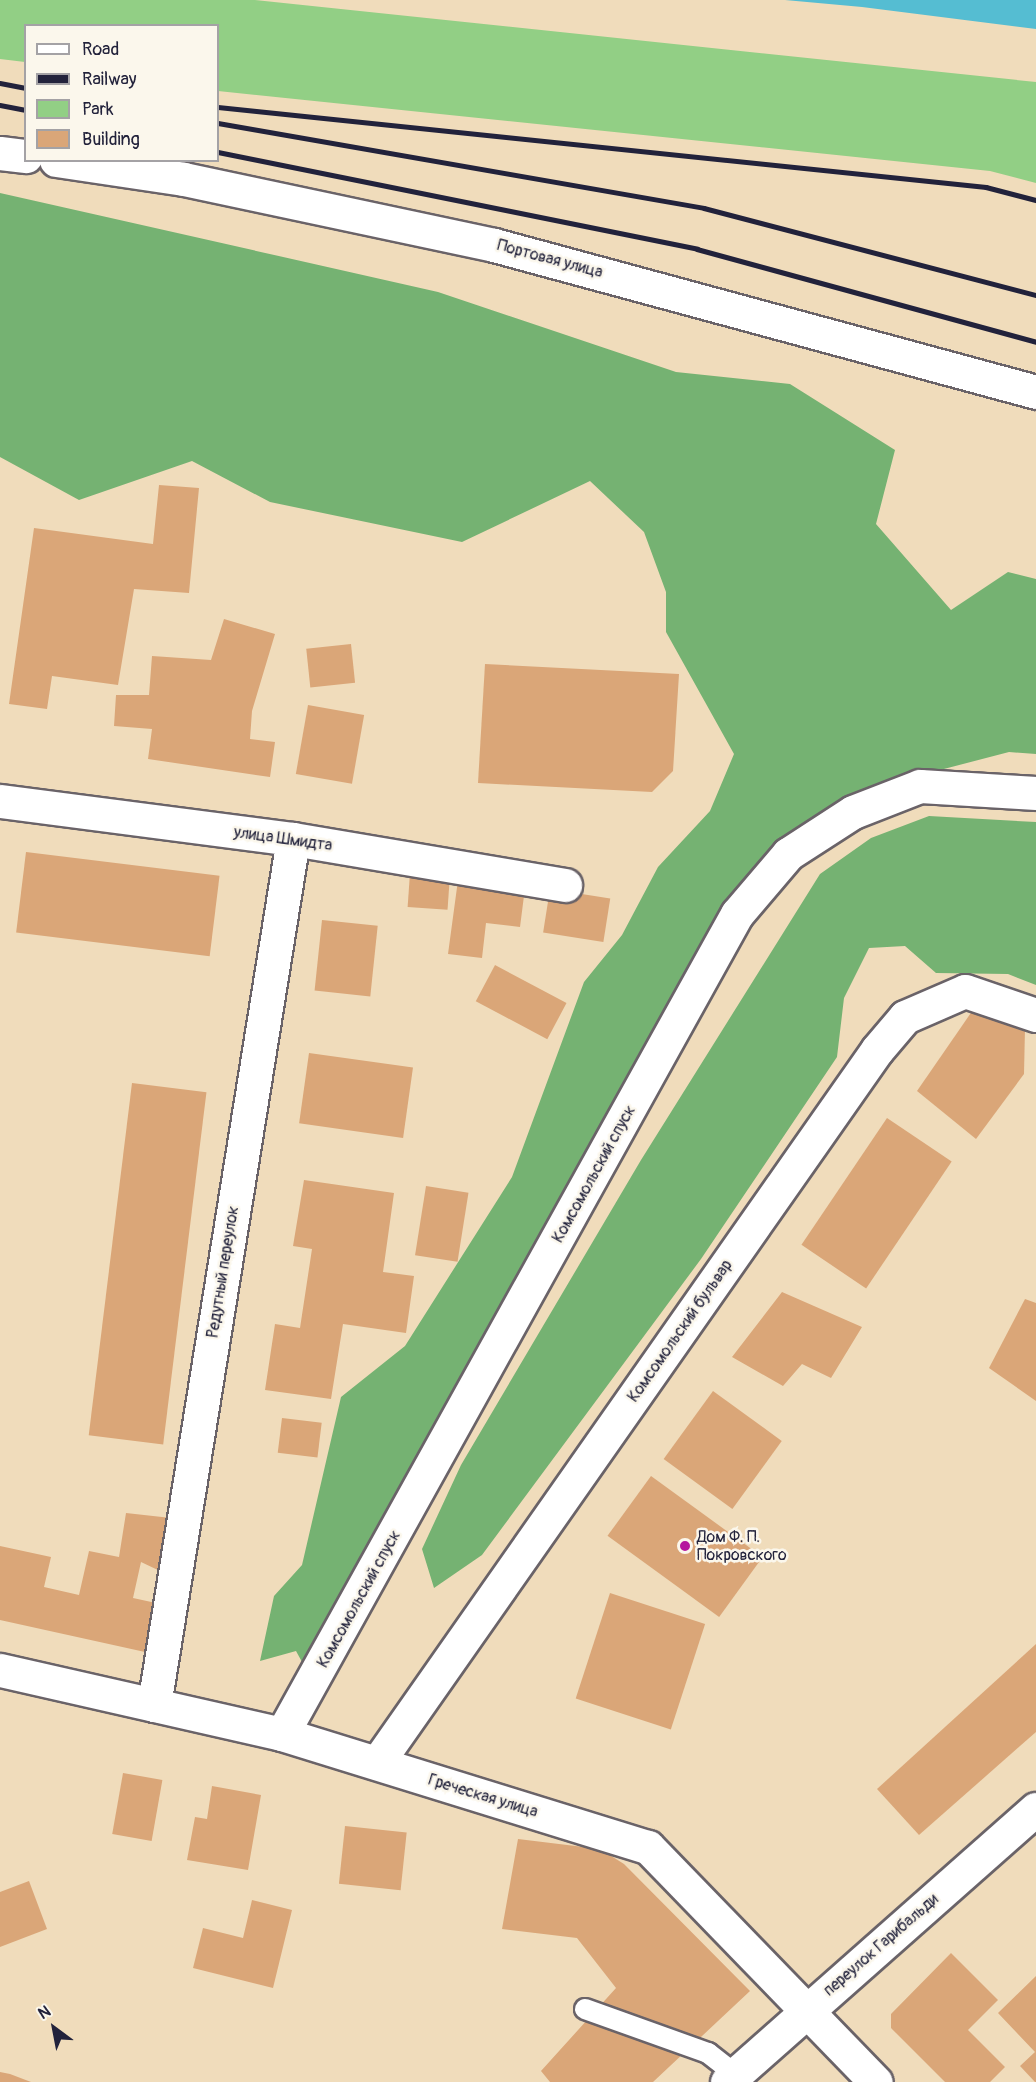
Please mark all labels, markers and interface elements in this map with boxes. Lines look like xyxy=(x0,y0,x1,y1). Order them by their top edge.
legend xyxy=(24,24,219,162)
text: Road xyxy=(82,38,119,61)
text: Railway xyxy=(82,68,137,91)
text: Park xyxy=(82,98,114,121)
text: Building xyxy=(82,128,140,151)
street label: Портовая улица xyxy=(495,236,605,282)
street label: улица Шмидта xyxy=(233,823,333,855)
street label: Комсомольский спуск xyxy=(548,1102,640,1246)
street label: Редутный переулок xyxy=(203,1205,243,1339)
street label: Комсомольский бульвар xyxy=(624,1256,736,1406)
street label: Комсомольский спуск xyxy=(313,1527,405,1671)
place label: Дом Ф. П. Покровского xyxy=(697,1527,786,1565)
marker: Дом Ф. П. Покровского xyxy=(678,1539,692,1553)
street label: Греческая улица xyxy=(426,1770,540,1822)
street label: переулок Гарибальди xyxy=(820,1890,942,2000)
north arrow xyxy=(24,1998,84,2058)
text: N xyxy=(35,2001,54,2024)

